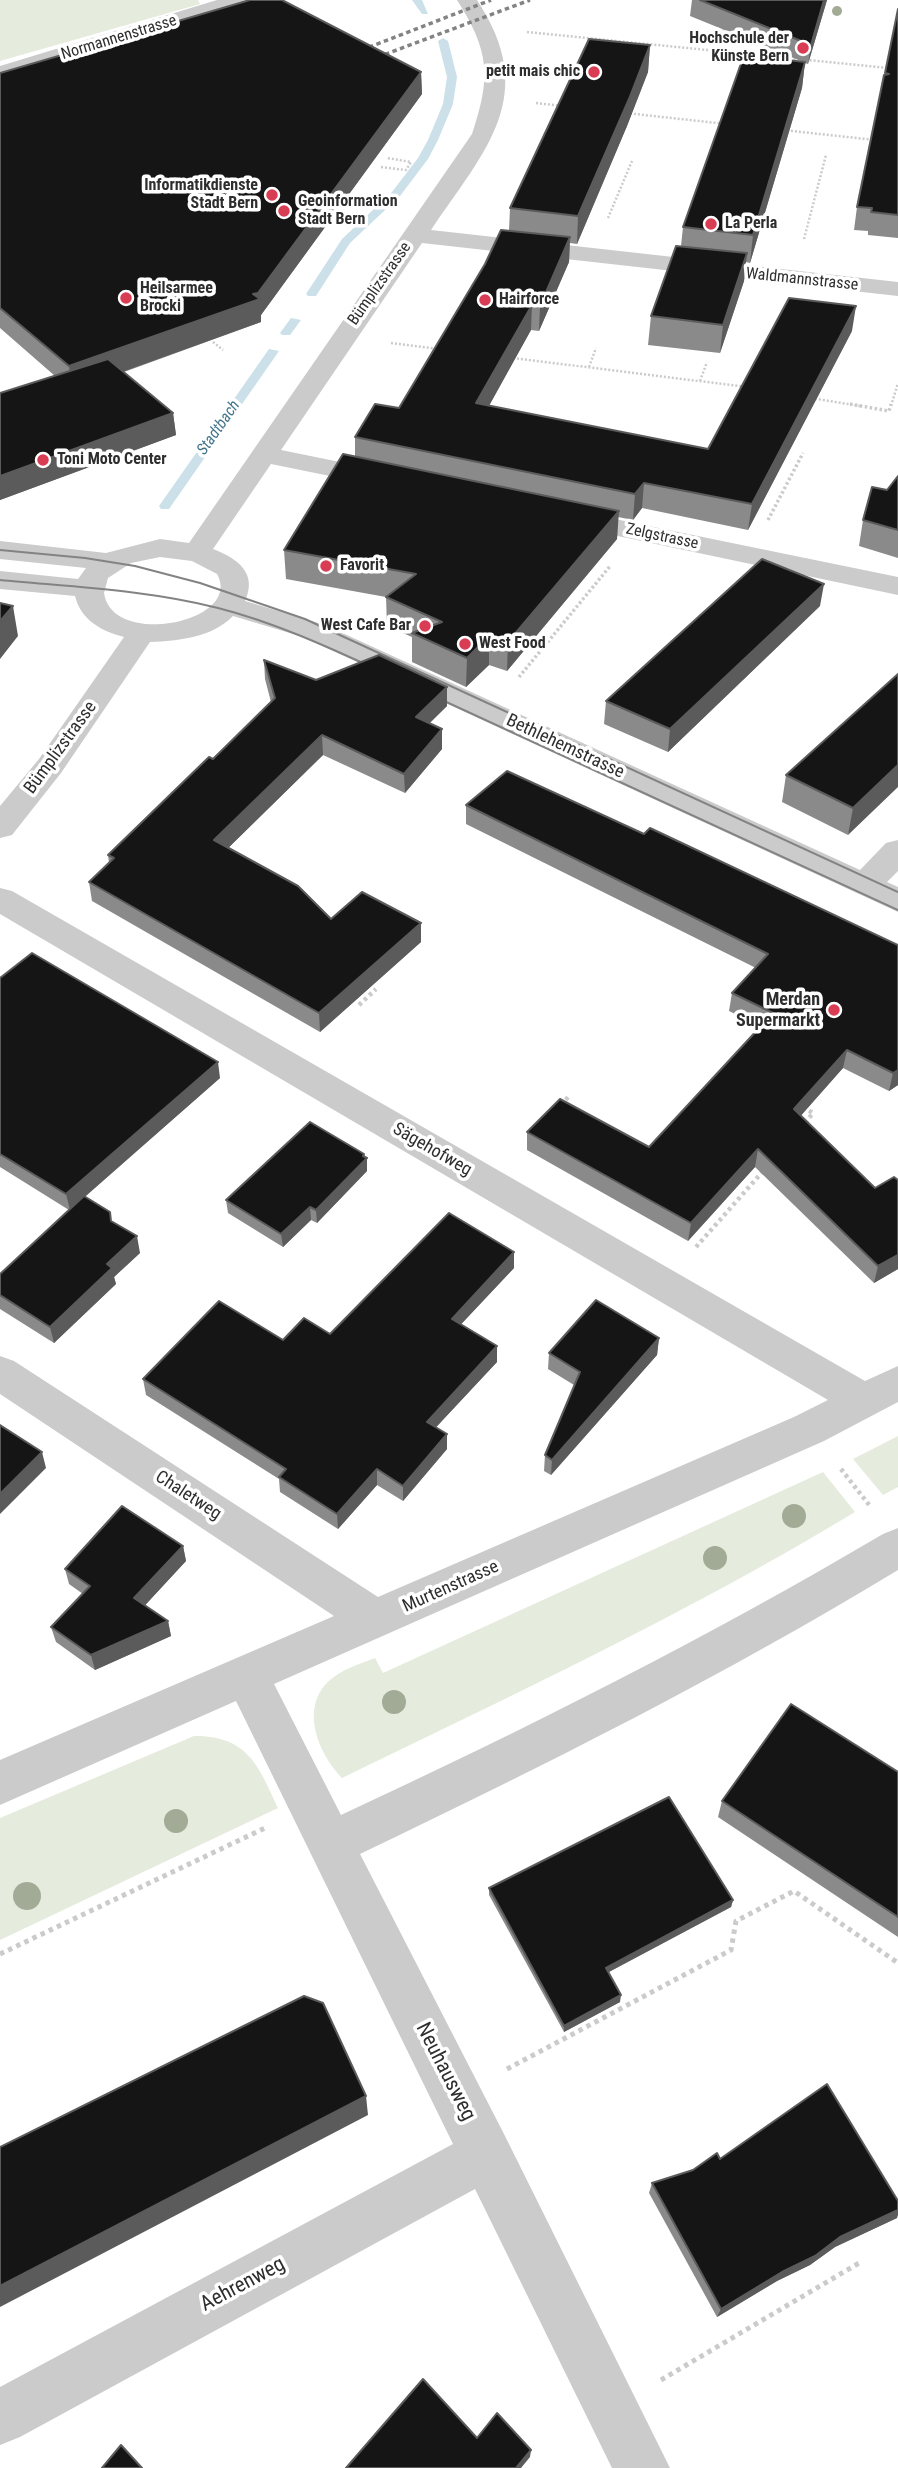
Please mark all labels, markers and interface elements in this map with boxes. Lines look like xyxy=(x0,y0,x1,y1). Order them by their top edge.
street label: Normannenstrasse xyxy=(59,11,179,65)
place label: Hochschule der Künste Bern xyxy=(689,29,789,67)
marker: Hochschule der Künste Bern xyxy=(795,40,811,56)
place label: petit mais chic xyxy=(486,62,580,82)
marker: petit mais chic xyxy=(586,64,602,80)
place label: Informatikdienste Stadt Bern xyxy=(144,176,258,214)
marker: Informatikdienste Stadt Bern xyxy=(264,187,280,203)
place label: Geoinformation Stadt Bern xyxy=(298,192,398,230)
marker: Geoinformation Stadt Bern xyxy=(276,203,292,219)
place label: La Perla xyxy=(725,214,777,234)
marker: La Perla xyxy=(703,216,719,232)
street label: Bümplizstrasse xyxy=(344,239,416,329)
street label: Waldmannstrasse xyxy=(745,265,859,295)
place label: Heilsarmee Brocki xyxy=(140,279,213,317)
marker: Heilsarmee Brocki xyxy=(118,290,134,306)
place label: Hairforce xyxy=(499,290,559,310)
marker: Hairforce xyxy=(477,292,493,308)
water label: Stadtbach xyxy=(193,397,245,459)
place label: Toni Moto Center xyxy=(57,450,167,470)
marker: Toni Moto Center xyxy=(35,452,51,468)
street label: Zelgstrasse xyxy=(624,520,700,554)
place label: Favorit xyxy=(340,556,384,576)
marker: Favorit xyxy=(318,558,334,574)
place label: West Cafe Bar xyxy=(321,616,411,636)
marker: West Cafe Bar xyxy=(417,618,433,634)
place label: West Food xyxy=(479,634,546,654)
marker: West Food xyxy=(457,636,473,652)
street label: Bümplizstrasse xyxy=(20,697,102,799)
street label: Bethlehemstrasse xyxy=(503,710,627,784)
place label: Merdan Supermarkt xyxy=(736,989,820,1032)
marker: Merdan Supermarkt xyxy=(826,1002,842,1018)
street label: Sägehofweg xyxy=(389,1119,475,1181)
street label: Chaletweg xyxy=(151,1467,225,1525)
street label: Murtenstrasse xyxy=(400,1556,502,1618)
street label: Neuhausweg xyxy=(410,2019,480,2125)
street label: Aehrenweg xyxy=(196,2252,290,2318)

